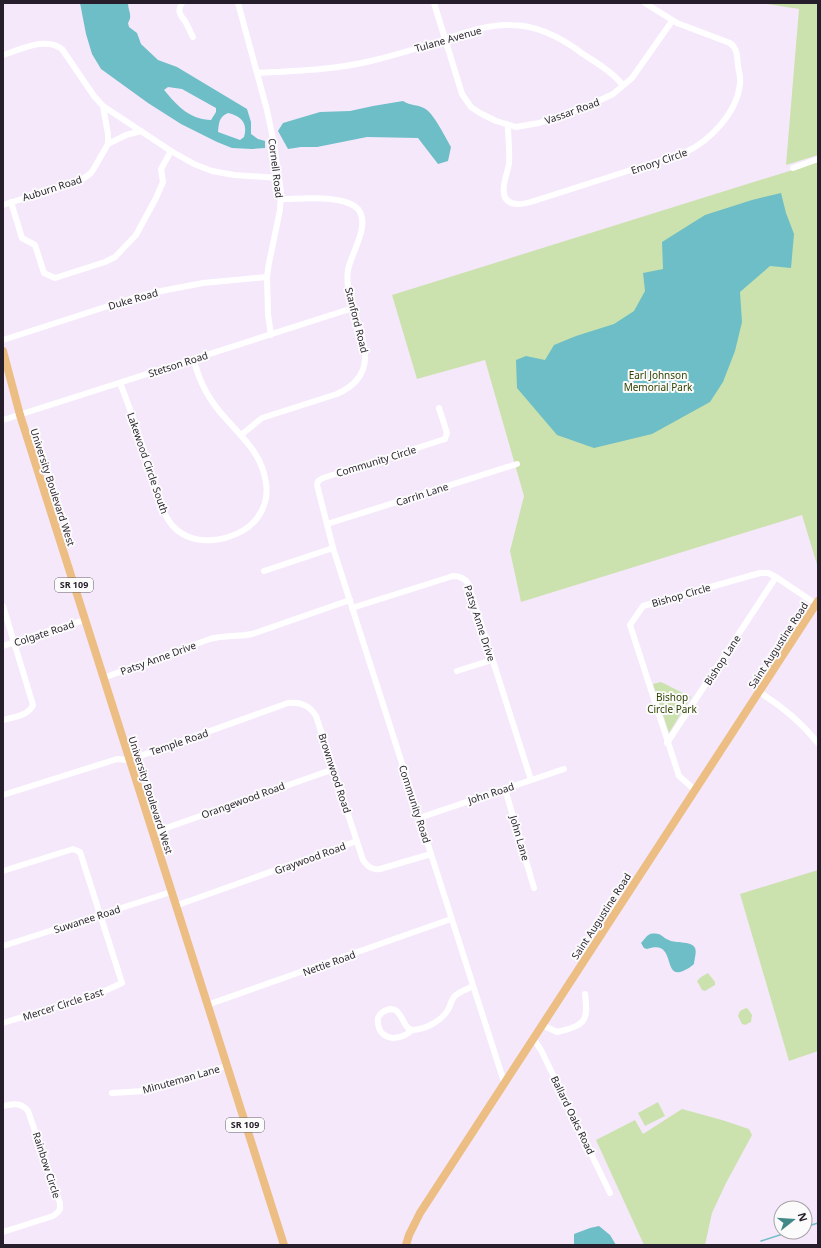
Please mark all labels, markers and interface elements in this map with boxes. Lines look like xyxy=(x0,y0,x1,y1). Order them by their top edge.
street label: Tulane Avenue xyxy=(413,23,483,55)
street label: Vassar Road xyxy=(543,95,601,127)
street label: Cornell Road xyxy=(265,137,287,199)
street label: Emory Circle xyxy=(629,145,689,177)
street label: Auburn Road xyxy=(20,172,84,204)
street label: Duke Road xyxy=(107,285,159,313)
street label: Stanford Road xyxy=(342,286,372,354)
street label: Stetson Road xyxy=(146,348,210,380)
park label: Earl Johnson Memorial Park xyxy=(624,368,693,394)
street label: Lakewood Circle South xyxy=(124,410,172,516)
street label: University Boulevard West xyxy=(27,426,79,548)
street label: Community Circle xyxy=(334,442,418,480)
street label: Carrin Lane xyxy=(394,479,450,509)
road number: SR 109 xyxy=(55,578,93,592)
street label: Bishop Circle xyxy=(650,580,712,610)
street label: Patsy Anne Drive xyxy=(461,583,499,663)
street label: Saint Augustine Road xyxy=(745,599,811,691)
street label: Colgate Road xyxy=(12,617,76,649)
street label: Bishop Lane xyxy=(700,632,744,688)
street label: Patsy Anne Drive xyxy=(118,638,198,678)
park label: Bishop Circle Park xyxy=(647,690,697,716)
street label: Temple Road xyxy=(148,725,210,759)
street label: Brownwood Road xyxy=(316,731,354,815)
street label: University Boulevard West xyxy=(125,734,177,856)
street label: Community Road xyxy=(396,763,434,845)
street label: Orangewood Road xyxy=(199,778,287,822)
street label: John Road xyxy=(465,779,516,807)
street label: John Lane xyxy=(507,813,533,863)
street label: Graywood Road xyxy=(273,839,347,877)
street label: Saint Augustine Road xyxy=(568,870,634,962)
street label: Suwanee Road xyxy=(52,902,122,936)
street label: Nettie Road xyxy=(301,947,357,979)
street label: Mercer Circle East xyxy=(21,984,105,1024)
street label: Minuteman Lane xyxy=(141,1061,222,1097)
street label: Ballard Oaks Road xyxy=(548,1073,598,1157)
road number: SR 109 xyxy=(226,1118,264,1132)
street label: Rainbow Circle xyxy=(30,1130,64,1200)
north arrow xyxy=(773,1200,813,1240)
text: N xyxy=(795,1210,812,1223)

